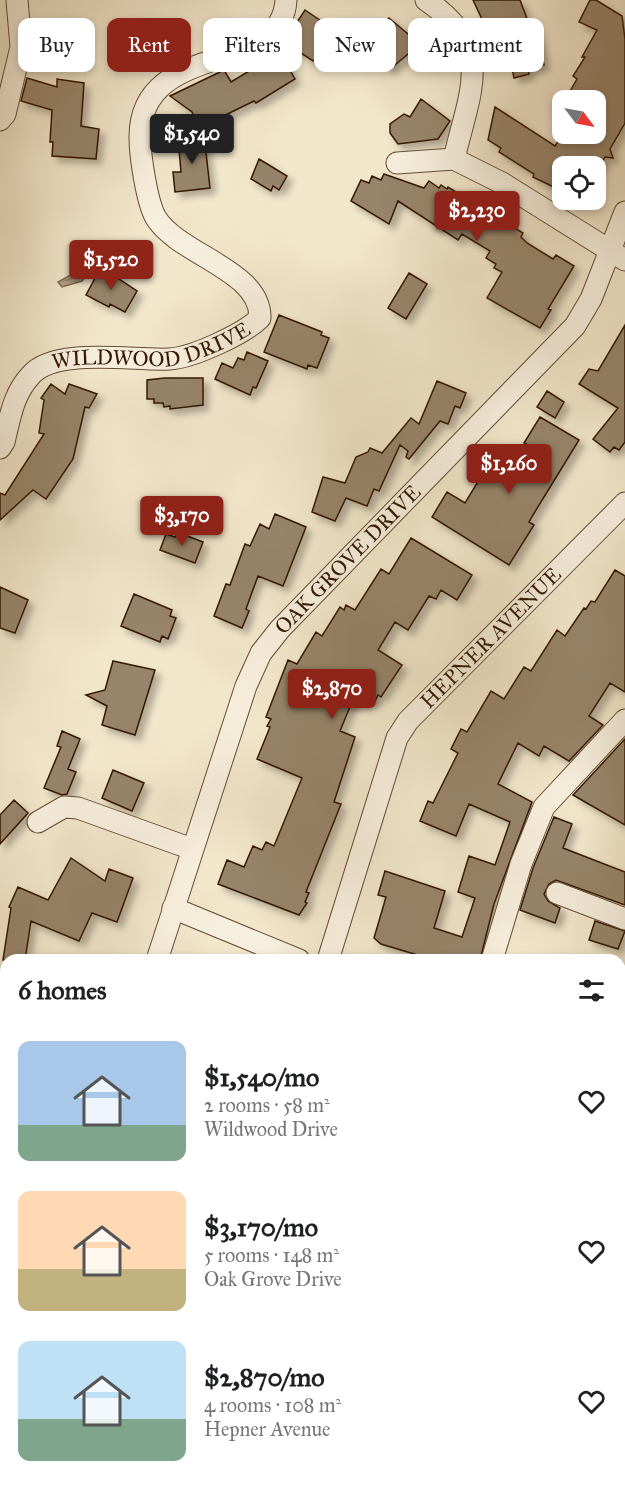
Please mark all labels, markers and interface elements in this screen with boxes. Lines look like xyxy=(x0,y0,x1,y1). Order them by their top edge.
chip: Buy xyxy=(18,18,95,72)
chip: Rent xyxy=(107,18,191,72)
chip: Filters xyxy=(203,18,302,72)
chip: New xyxy=(314,18,396,72)
chip: Apartment xyxy=(408,18,544,72)
north arrow xyxy=(552,90,606,144)
map controls xyxy=(552,90,606,210)
pin: $1,540 xyxy=(143,114,241,165)
text: $1,540 xyxy=(164,121,220,145)
button: locate xyxy=(552,156,606,210)
pin: $2,230 xyxy=(428,191,526,242)
text: $2,230 xyxy=(449,198,505,222)
pin: $1,520 xyxy=(62,240,160,291)
text: $1,520 xyxy=(83,247,139,271)
street label: WILDWOOD DRIVE xyxy=(50,316,255,375)
pin: $1,260 xyxy=(460,444,558,495)
text: $1,260 xyxy=(481,451,537,475)
street label: OAK GROVE DRIVE xyxy=(269,479,426,640)
pin: $3,170 xyxy=(133,496,231,547)
text: $3,170 xyxy=(154,503,210,527)
street label: HEPNER AVENUE xyxy=(415,562,567,714)
pin: $2,870 xyxy=(283,669,381,720)
text: $2,870 xyxy=(302,676,362,700)
text: 6 homes xyxy=(18,974,107,1006)
icon: filters xyxy=(575,974,608,1007)
text: $1,540/mo xyxy=(204,1061,319,1093)
icon: home xyxy=(66,1065,138,1137)
icon: heart xyxy=(575,1085,608,1118)
text: 2 rooms · 58 m² xyxy=(204,1093,330,1117)
text: Wildwood Drive xyxy=(204,1117,338,1141)
text: $3,170/mo xyxy=(204,1211,318,1243)
icon: home xyxy=(66,1215,138,1287)
icon: heart xyxy=(575,1235,608,1268)
text: 5 rooms · 148 m² xyxy=(204,1243,339,1267)
text: Oak Grove Drive xyxy=(204,1267,342,1291)
text: $2,870/mo xyxy=(204,1361,325,1393)
icon: home xyxy=(66,1365,138,1437)
icon: heart xyxy=(575,1385,608,1418)
text: 4 rooms · 108 m² xyxy=(204,1393,341,1417)
text: Hepner Avenue xyxy=(204,1417,330,1441)

